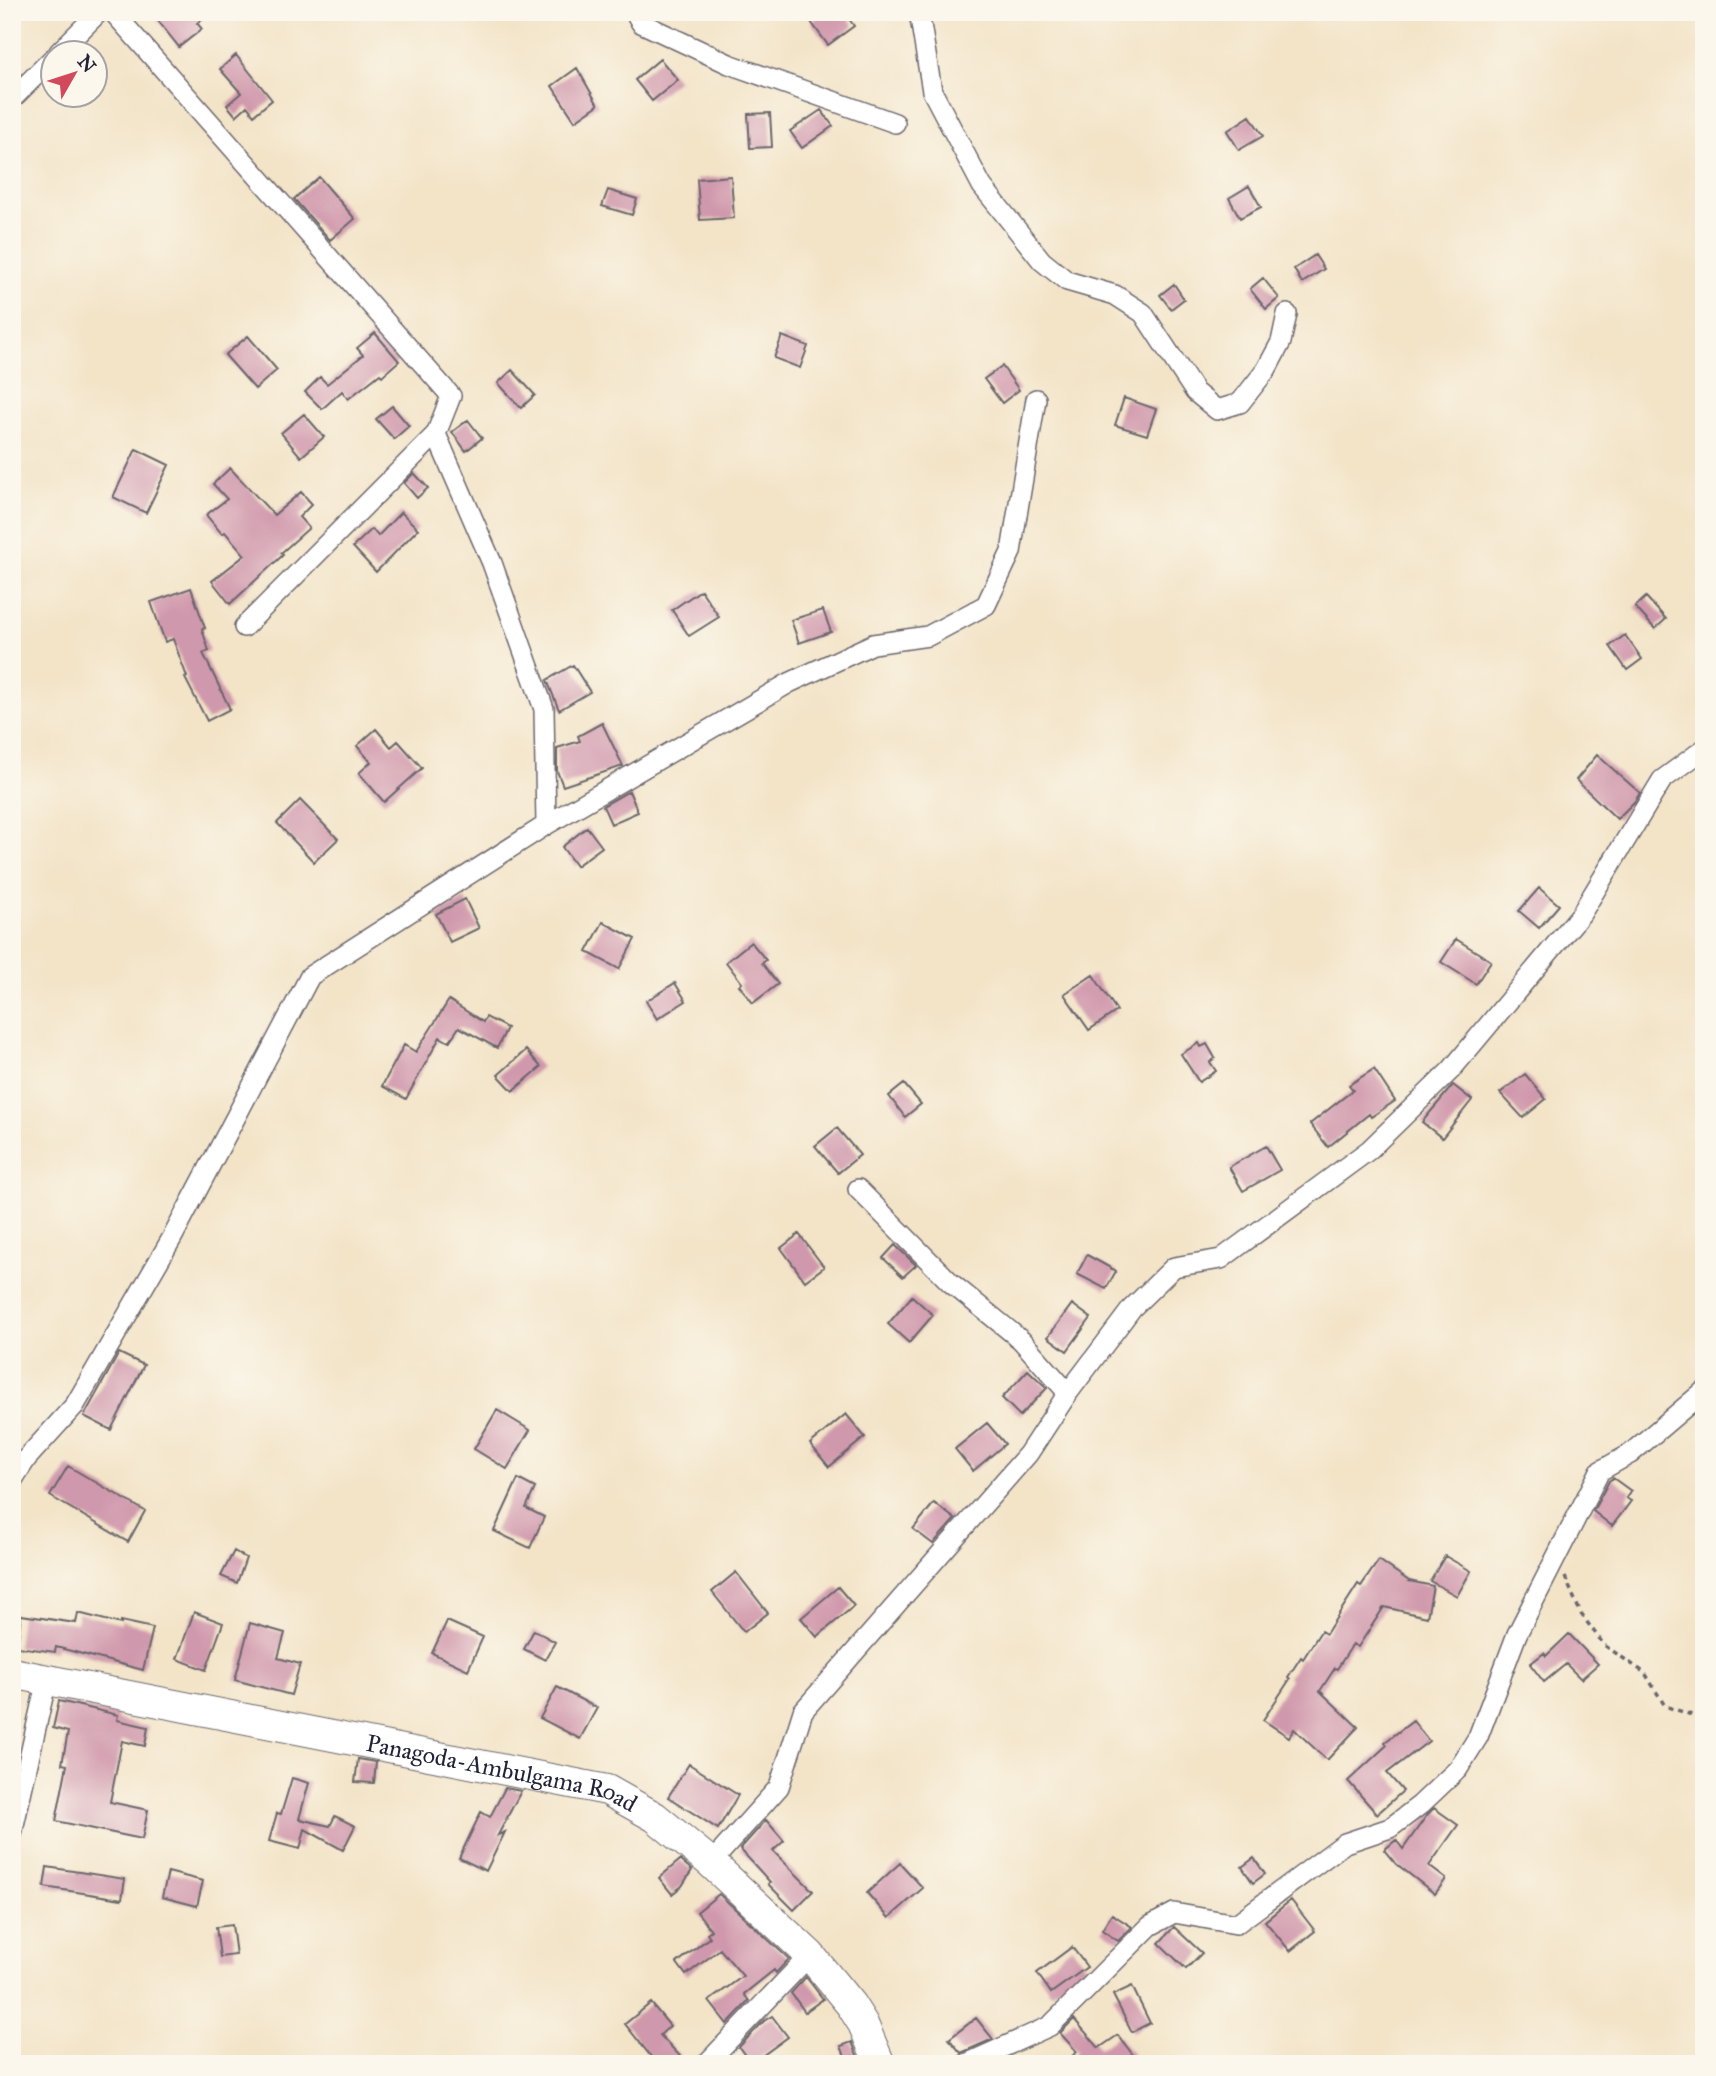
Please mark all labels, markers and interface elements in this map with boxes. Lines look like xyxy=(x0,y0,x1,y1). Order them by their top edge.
north arrow xyxy=(38,38,108,108)
text: N xyxy=(73,50,101,77)
street label: Panagoda-Ambulgama Road xyxy=(364,1728,642,1819)

